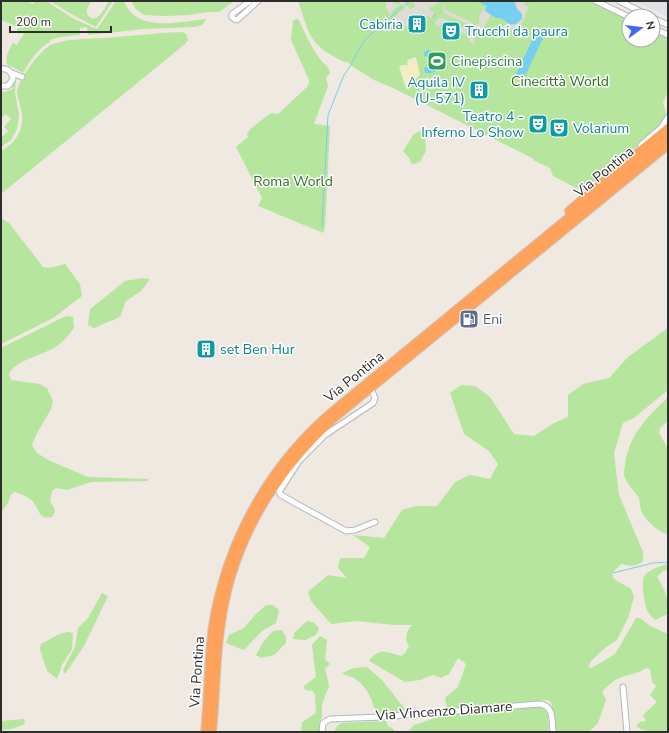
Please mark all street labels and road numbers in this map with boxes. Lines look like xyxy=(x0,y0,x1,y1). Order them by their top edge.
street label: Via Pontina xyxy=(569,142,638,203)
street label: Via Pontina xyxy=(319,347,388,408)
street label: Via Pontina xyxy=(185,636,209,709)
street label: Via Vincenzo Diamare xyxy=(374,697,513,725)

